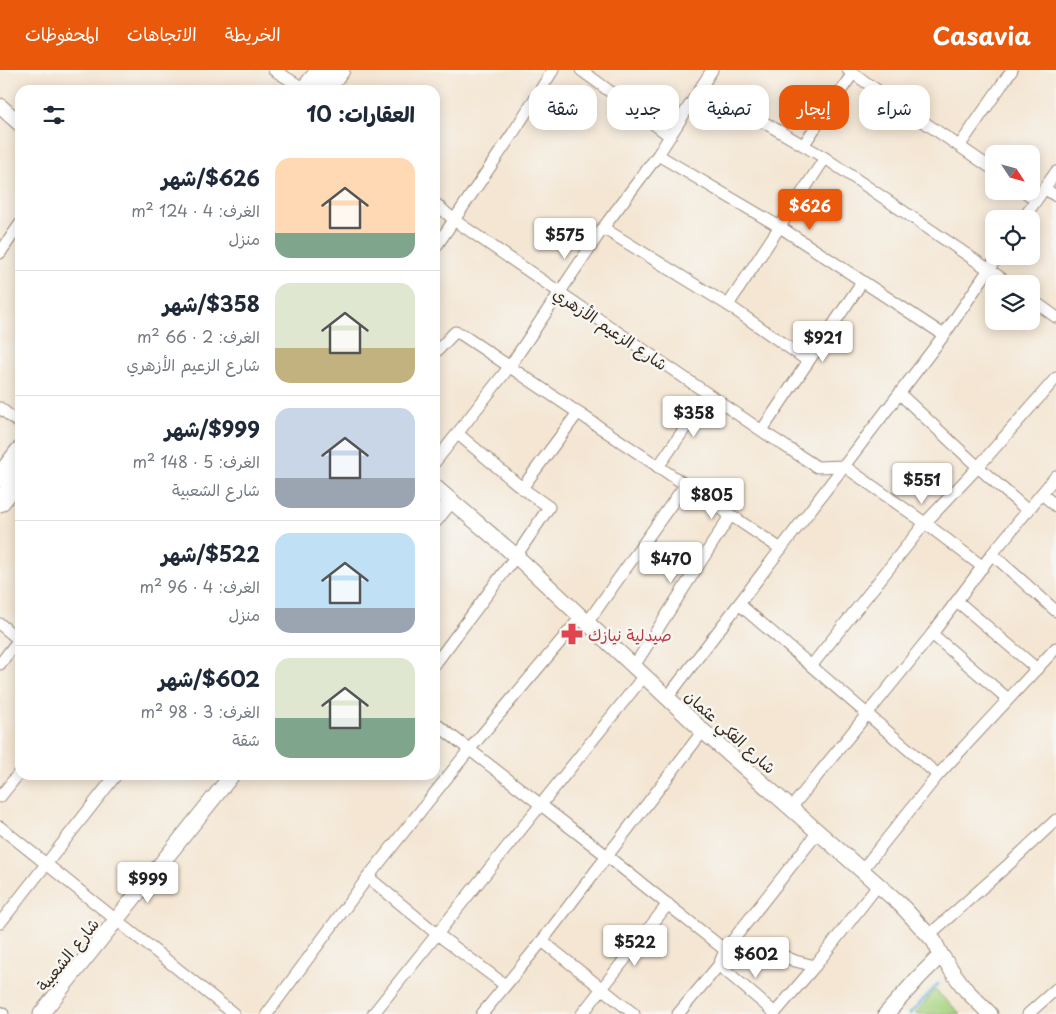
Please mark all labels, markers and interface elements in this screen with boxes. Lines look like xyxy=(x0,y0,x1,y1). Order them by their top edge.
text: Casavia xyxy=(933,17,1031,53)
text: المحفوظات xyxy=(25,20,99,47)
text: الاتجاهات xyxy=(127,20,197,47)
text: الخريطة xyxy=(225,20,281,47)
chip: شقة xyxy=(529,85,597,130)
chip: جديد xyxy=(607,85,679,130)
chip: تصفية xyxy=(689,85,769,130)
chip: إيجار xyxy=(779,85,849,130)
chip: شراء xyxy=(859,85,930,130)
text: العقارات: 10 xyxy=(306,97,415,129)
icon: filters xyxy=(40,101,68,129)
north arrow xyxy=(985,145,1040,200)
map controls xyxy=(985,145,1040,330)
text: $626/شهر xyxy=(162,161,260,193)
icon: home xyxy=(315,178,375,238)
pin: $626 xyxy=(780,189,840,231)
text: $626 xyxy=(789,193,831,217)
text: الغرف: 4 · 124 m² xyxy=(131,198,260,222)
button: locate xyxy=(985,210,1040,265)
pin: $575 xyxy=(535,218,595,260)
text: $575 xyxy=(545,222,585,246)
text: منزل xyxy=(228,226,260,250)
button: layers xyxy=(985,275,1040,330)
street label: شارع الزعيم الأزهري xyxy=(548,281,673,377)
text: $358/شهر xyxy=(163,287,260,319)
icon: home xyxy=(315,303,375,363)
pin: $921 xyxy=(793,320,853,363)
text: الغرف: 2 · 66 m² xyxy=(137,324,260,348)
text: $921 xyxy=(804,325,842,349)
text: شارع الزعيم الأزهري xyxy=(127,352,260,376)
pin: $358 xyxy=(664,396,724,438)
text: $358 xyxy=(674,400,714,424)
text: $999/شهر xyxy=(165,412,260,444)
icon: home xyxy=(315,428,375,488)
text: الغرف: 5 · 148 m² xyxy=(132,449,260,473)
pin: $551 xyxy=(892,462,952,505)
text: $551 xyxy=(903,467,941,491)
text: شارع الشعبية xyxy=(172,477,260,501)
pin: $805 xyxy=(682,478,742,520)
text: $805 xyxy=(691,482,733,506)
text: $522/شهر xyxy=(162,537,260,569)
pin: $470 xyxy=(641,542,701,584)
text: $470 xyxy=(650,546,692,570)
icon: home xyxy=(315,553,375,613)
text: الغرف: 4 · 96 m² xyxy=(140,574,260,598)
text: منزل xyxy=(228,602,260,626)
pharmacy icon: صيدلية نيازك xyxy=(559,621,585,647)
place label: صيدلية نيازك xyxy=(588,622,672,646)
text: $602/شهر xyxy=(158,662,260,694)
icon: home xyxy=(315,678,375,738)
street label: شارع الفكي عثمان xyxy=(677,683,782,781)
text: الغرف: 3 · 98 m² xyxy=(140,699,260,723)
text: شقة xyxy=(232,727,260,751)
pin: $999 xyxy=(118,862,178,904)
text: $999 xyxy=(128,866,168,890)
street label: شارع الشعبية xyxy=(30,912,105,996)
pin: $522 xyxy=(605,924,665,967)
text: $522 xyxy=(614,929,656,953)
pin: $602 xyxy=(726,936,786,979)
text: $602 xyxy=(734,941,778,965)

